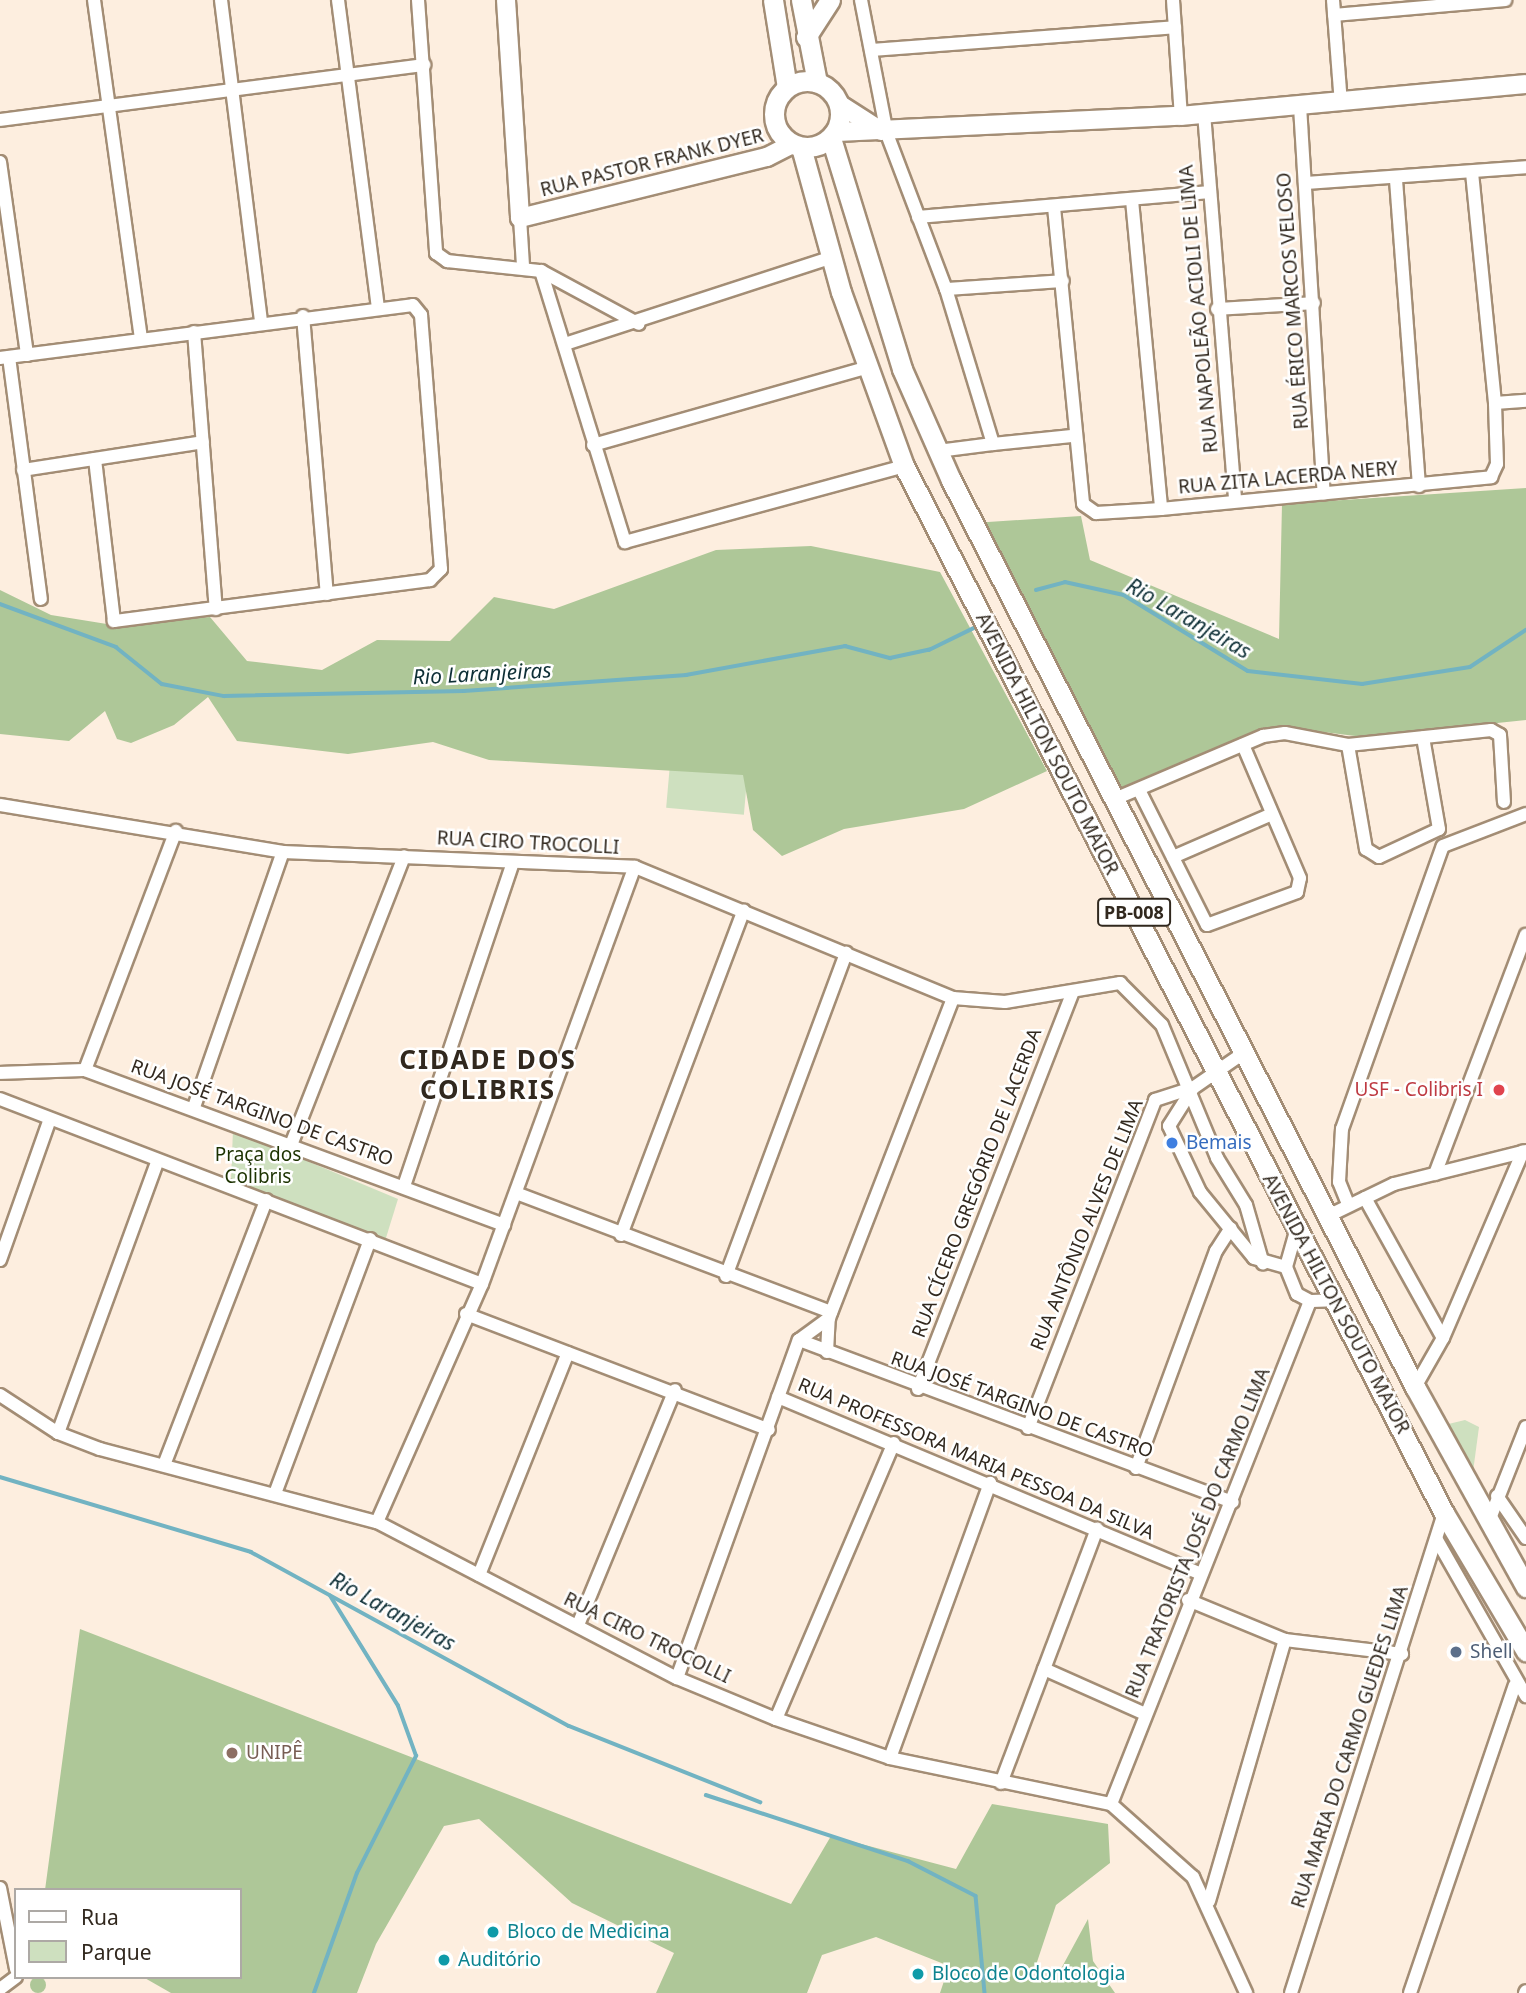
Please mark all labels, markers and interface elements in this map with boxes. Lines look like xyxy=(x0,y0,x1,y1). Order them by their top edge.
street label: RUA PASTOR FRANK DYER xyxy=(538,124,766,202)
street label: RUA NAPOLEÃO ACIOLI DE LIMA xyxy=(1175,164,1223,454)
street label: RUA ÉRICO MARCOS VELOSO xyxy=(1273,172,1313,430)
street label: RUA ZITA LACERDA NERY xyxy=(1177,457,1399,499)
water label: Rio Laranjeiras xyxy=(1123,572,1255,664)
street label: AVENIDA HILTON SOUTO MAIOR xyxy=(971,609,1123,879)
water label: Rio Laranjeiras xyxy=(412,657,552,689)
street label: RUA CIRO TROCOLLI xyxy=(436,827,620,859)
road number: PB-008 xyxy=(1096,897,1172,926)
street label: RUA CÍCERO GREGÓRIO DE LACERDA xyxy=(907,1025,1047,1341)
district label: CIDADE DOS COLIBRIS xyxy=(400,1044,576,1106)
street label: RUA JOSÉ TARGINO DE CASTRO xyxy=(128,1055,396,1171)
place label: USF - Colibris I xyxy=(1355,1079,1483,1101)
marker: USF - Colibris I xyxy=(1489,1080,1509,1100)
street label: RUA ANTÔNIO ALVES DE LIMA xyxy=(1026,1096,1148,1354)
place label: Bemais xyxy=(1186,1132,1251,1154)
marker: Bemais xyxy=(1164,1135,1180,1151)
park label: Praça dos Colibris xyxy=(215,1144,301,1188)
street label: AVENIDA HILTON SOUTO MAIOR xyxy=(1258,1170,1414,1438)
street label: RUA JOSÉ TARGINO DE CASTRO xyxy=(888,1347,1156,1463)
street label: RUA TRATORISTA JOSÉ DO CARMO LIMA xyxy=(1121,1365,1275,1701)
street label: RUA PROFESSORA MARIA PESSOA DA SILVA xyxy=(794,1373,1158,1545)
water label: Rio Laranjeiras xyxy=(326,1566,460,1656)
street label: RUA MARIA DO CARMO GUEDES LIMA xyxy=(1287,1583,1413,1911)
street label: RUA CIRO TROCOLLI xyxy=(560,1588,734,1688)
place label: Shell xyxy=(1470,1641,1513,1663)
marker: Shell xyxy=(1448,1644,1464,1660)
place label: UNIPÊ xyxy=(246,1742,303,1764)
marker: UNIPÊ xyxy=(224,1745,240,1761)
legend xyxy=(14,1888,242,1979)
text: Rua xyxy=(81,1903,119,1931)
place label: Bloco de Medicina xyxy=(507,1921,670,1943)
marker: Bloco de Medicina xyxy=(485,1924,501,1940)
text: Parque xyxy=(81,1938,151,1966)
place label: Auditório xyxy=(458,1949,541,1971)
marker: Auditório xyxy=(436,1952,452,1968)
place label: Bloco de Odontologia xyxy=(932,1963,1125,1985)
marker: Bloco de Odontologia xyxy=(910,1966,926,1982)

